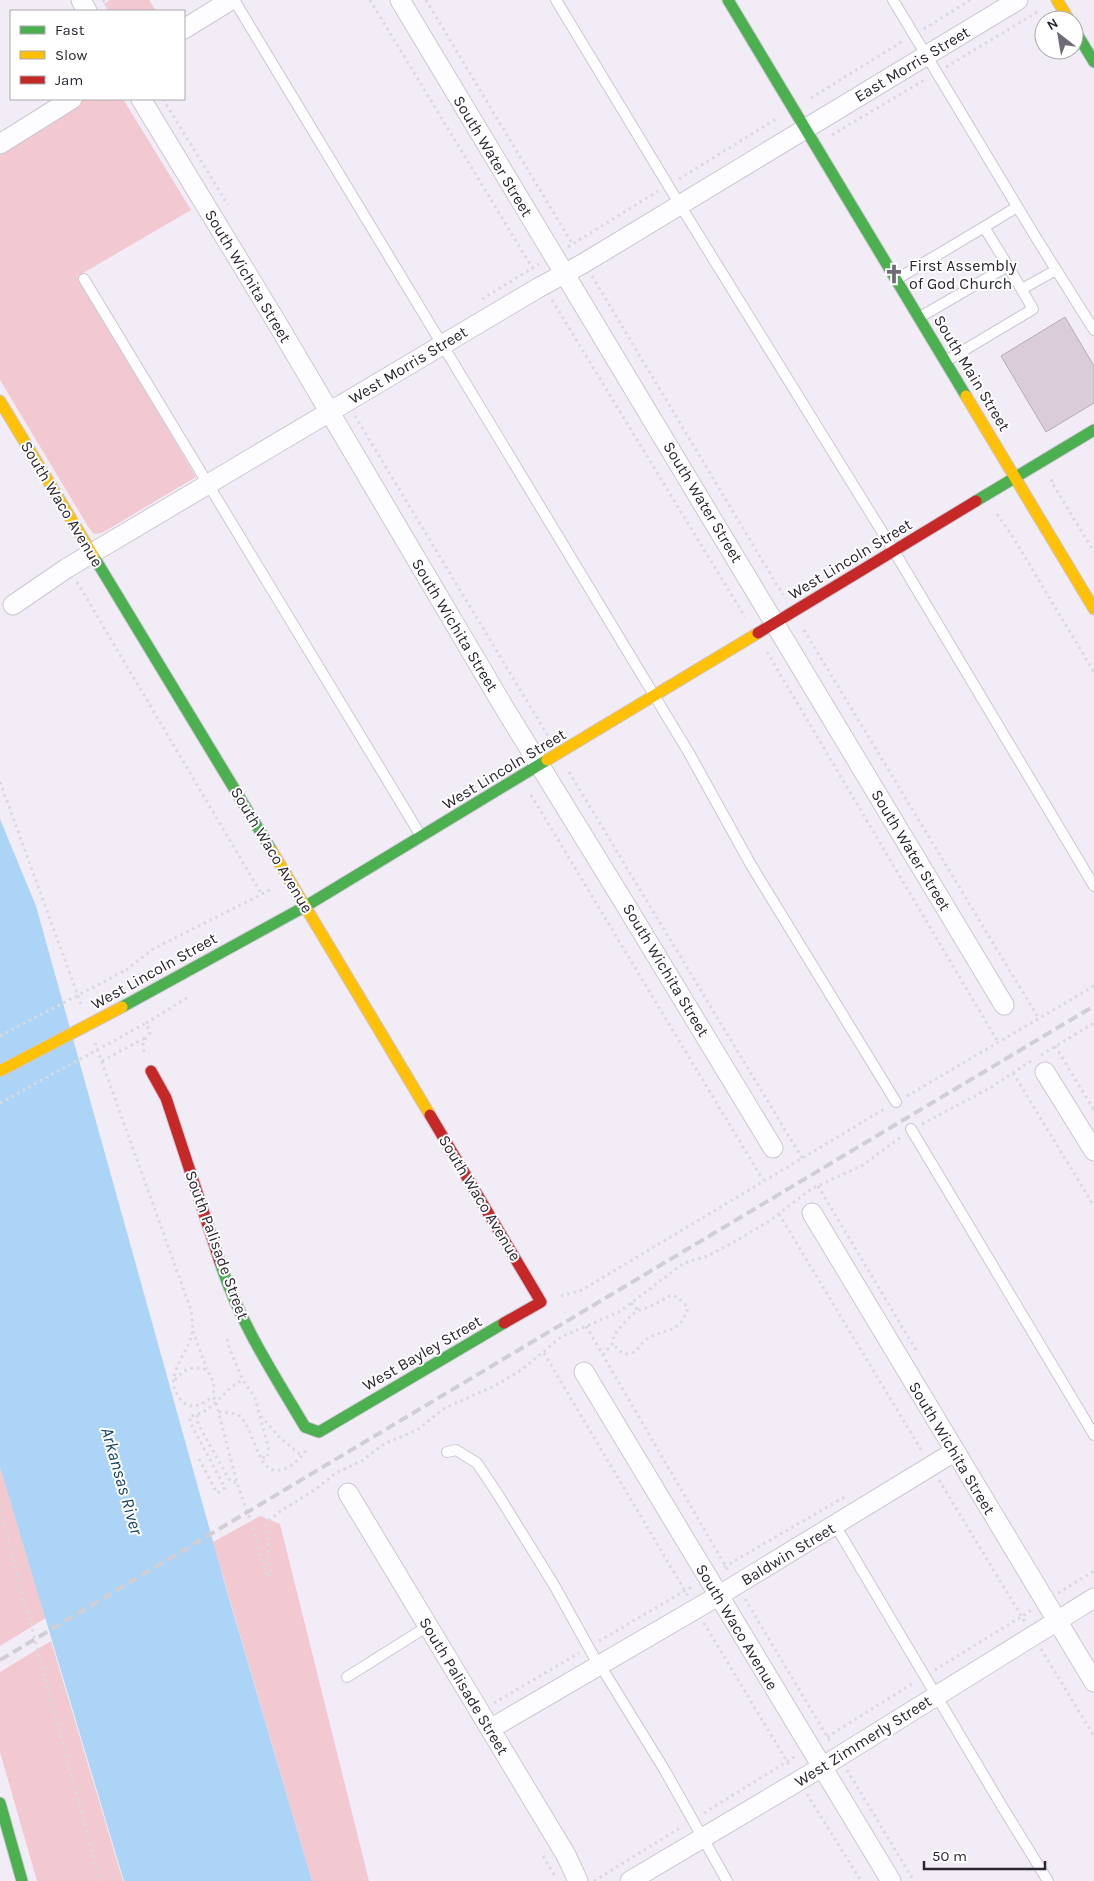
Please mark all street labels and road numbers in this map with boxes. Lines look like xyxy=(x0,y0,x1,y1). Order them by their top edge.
street label: East Morris Street xyxy=(851,22,973,106)
street label: South Water Street xyxy=(449,92,537,220)
street label: South Wichita Street xyxy=(201,206,295,346)
street label: South Main Street xyxy=(930,311,1014,435)
street label: West Morris Street xyxy=(345,322,471,408)
street label: South Waco Avenue xyxy=(17,438,107,570)
street label: South Water Street xyxy=(659,438,747,566)
street label: West Lincoln Street xyxy=(785,515,915,603)
street label: South Wichita Street xyxy=(408,555,502,695)
street label: West Lincoln Street xyxy=(439,725,569,813)
street label: South Waco Avenue xyxy=(227,784,317,916)
street label: South Water Street xyxy=(867,786,955,914)
street label: South Wichita Street xyxy=(619,900,713,1040)
street label: West Lincoln Street xyxy=(88,929,220,1013)
street label: South Waco Avenue xyxy=(435,1132,525,1264)
street label: South Palisade Street xyxy=(181,1168,253,1322)
street label: West Bayley Street xyxy=(359,1311,485,1395)
street label: South Wichita Street xyxy=(905,1378,999,1518)
street label: Baldwin Street xyxy=(737,1518,839,1590)
street label: South Waco Avenue xyxy=(692,1561,782,1693)
street label: South Palisade Street xyxy=(415,1614,513,1758)
street label: West Zimmerly Street xyxy=(791,1691,935,1791)

